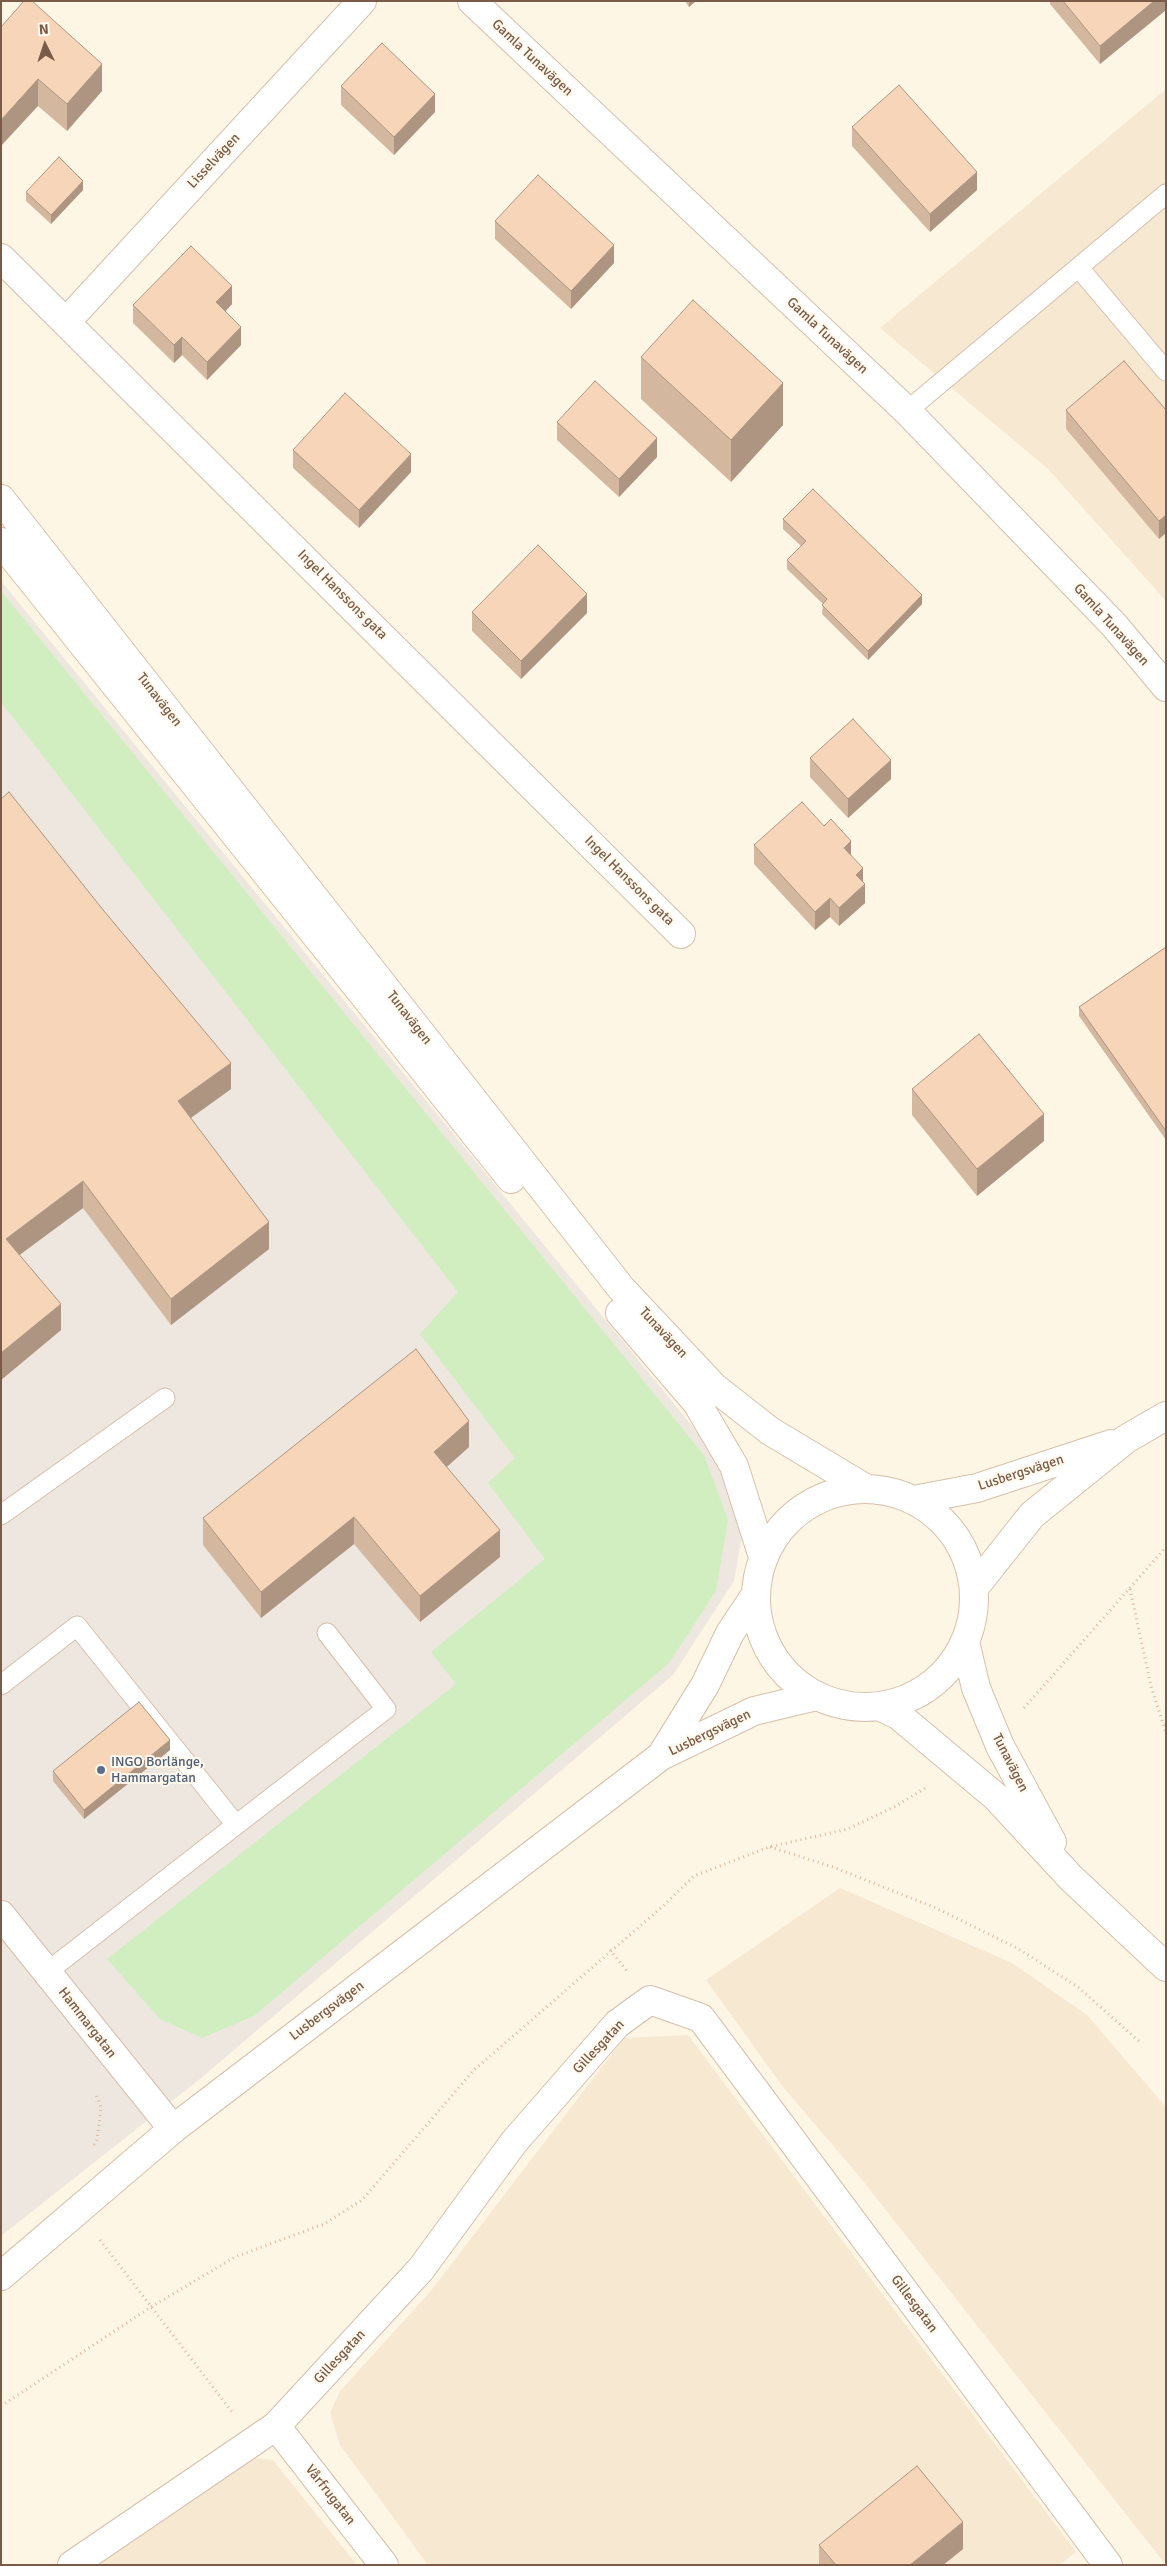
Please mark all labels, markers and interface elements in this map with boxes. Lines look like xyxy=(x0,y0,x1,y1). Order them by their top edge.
street label: Gamla Tunavägen xyxy=(488,16,576,100)
north arrow xyxy=(20,20,70,70)
text: N xyxy=(38,21,49,38)
street label: Lisselvägen xyxy=(184,130,244,192)
street label: Gamla Tunavägen xyxy=(783,294,871,378)
street label: Ingel Hanssons gata xyxy=(294,547,390,643)
street label: Gamla Tunavägen xyxy=(1070,580,1152,670)
street label: Tunavägen xyxy=(133,670,185,730)
street label: Ingel Hanssons gata xyxy=(581,833,677,929)
street label: Tunavägen xyxy=(383,988,435,1048)
street label: Tunavägen xyxy=(635,1304,691,1362)
street label: Lusbergsvägen xyxy=(976,1451,1066,1495)
street label: Lusbergsvägen xyxy=(666,1706,754,1760)
street label: Tunavägen xyxy=(988,1731,1032,1795)
place label: INGO Borlänge, Hammargatan xyxy=(111,1754,204,1786)
marker: INGO Borlänge, Hammargatan xyxy=(95,1764,107,1776)
street label: Lusbergsvägen xyxy=(286,1977,368,2045)
street label: Hammargatan xyxy=(54,1984,120,2062)
street label: Gillesgatan xyxy=(570,2016,628,2078)
street label: Gillesgatan xyxy=(887,2272,941,2336)
street label: Gillesgatan xyxy=(311,2326,369,2388)
street label: Vårfrugatan xyxy=(301,2462,359,2528)

